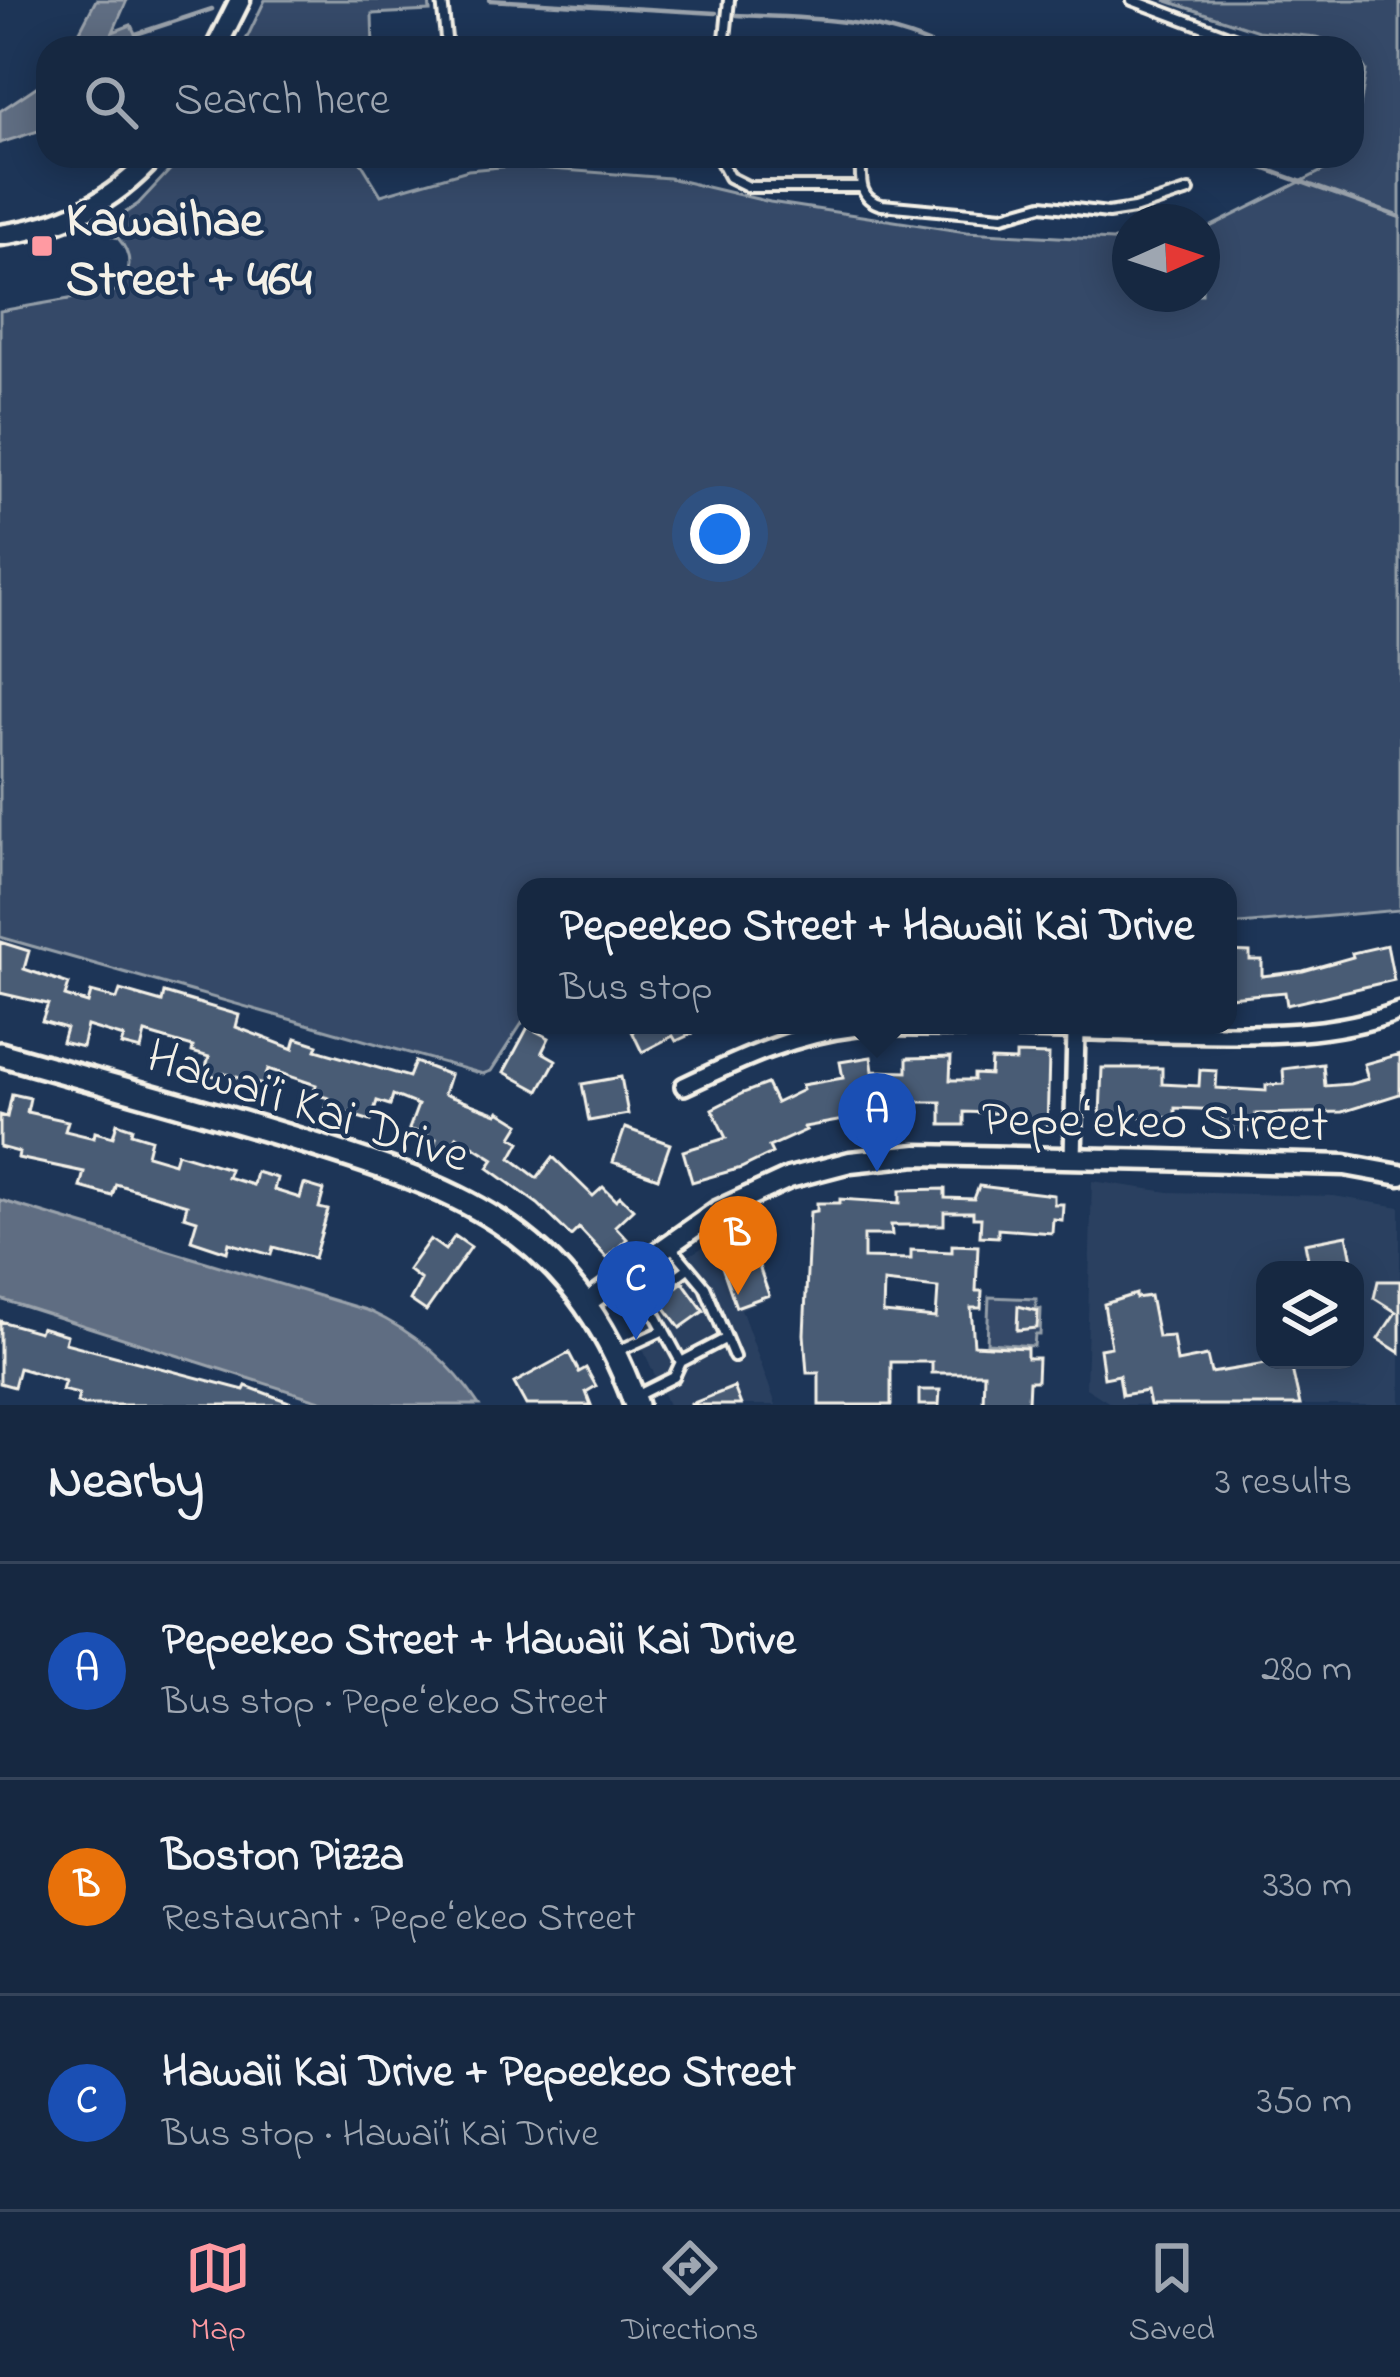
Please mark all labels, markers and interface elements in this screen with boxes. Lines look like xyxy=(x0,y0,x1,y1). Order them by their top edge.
search box xyxy=(36,36,1364,168)
icon: search xyxy=(78,69,144,135)
text: Search here xyxy=(174,69,390,135)
place label: Kawaihae Street + 464 xyxy=(66,185,312,319)
north arrow xyxy=(1112,204,1220,312)
marker: Kawaihae Street + 464 xyxy=(29,233,55,259)
your location xyxy=(690,504,750,564)
popup xyxy=(517,878,1237,1034)
text: Pepeekeo Street + Hawaii Kai Drive xyxy=(560,895,1194,961)
text: Bus stop xyxy=(560,961,713,1018)
street label: Hawai’i Kai Drive xyxy=(136,1021,478,1196)
pin: A xyxy=(838,1073,916,1172)
street label: Pepeʻekeo Street xyxy=(981,1084,1329,1165)
pin: B xyxy=(699,1196,777,1295)
pin: C xyxy=(597,1241,675,1340)
map controls xyxy=(1256,1261,1364,1369)
button: layers xyxy=(1256,1261,1364,1369)
text: Nearby xyxy=(48,1446,204,1521)
text: 3 results xyxy=(1215,1455,1352,1512)
text: Pepeekeo Street + Hawaii Kai Drive xyxy=(162,1609,796,1675)
text: A xyxy=(75,1642,99,1699)
text: 280 m xyxy=(1261,1642,1352,1699)
text: Bus stop · Pepeʻekeo Street xyxy=(162,1675,608,1732)
text: Boston Pizza xyxy=(162,1825,404,1891)
text: B xyxy=(74,1858,100,1915)
text: 330 m xyxy=(1263,1858,1352,1915)
text: Restaurant · Pepeʻekeo Street xyxy=(162,1891,636,1948)
text: Hawaii Kai Drive + Pepeekeo Street xyxy=(162,2041,796,2107)
text: C xyxy=(76,2074,98,2131)
text: 350 m xyxy=(1257,2074,1352,2131)
text: Bus stop · Hawai’i Kai Drive xyxy=(162,2107,599,2164)
tab: Map xyxy=(185,2235,251,2355)
tab: Directions xyxy=(621,2235,758,2355)
tab: Saved xyxy=(1129,2235,1215,2355)

